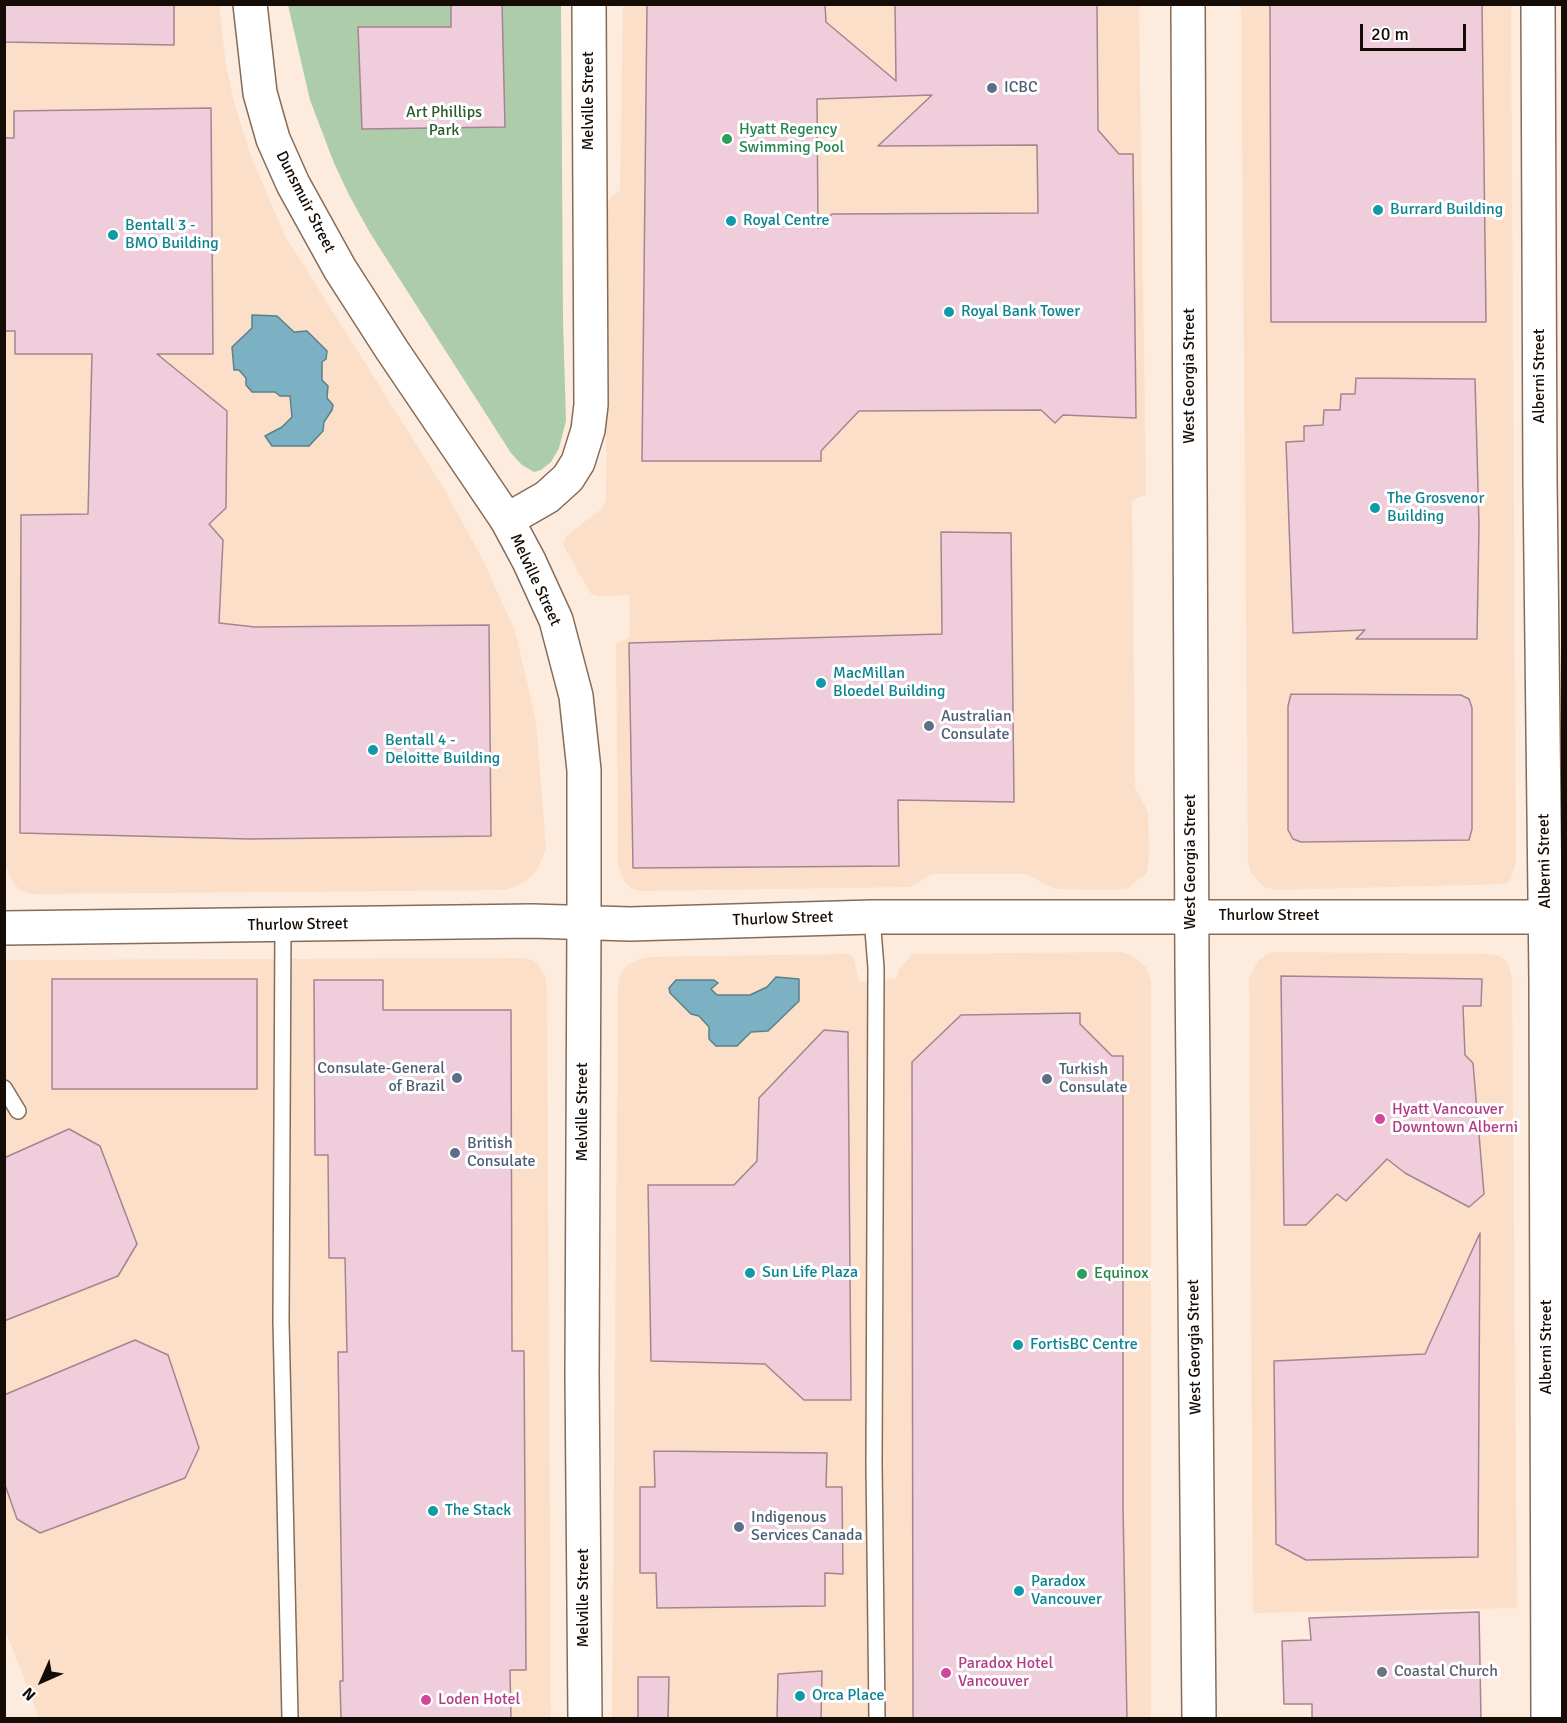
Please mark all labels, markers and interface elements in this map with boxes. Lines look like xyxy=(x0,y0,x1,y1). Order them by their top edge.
scale bar xyxy=(1363,12,1470,50)
text: 20 m xyxy=(1371,23,1409,45)
street label: Melville Street xyxy=(579,51,599,151)
place label: ICBC xyxy=(1004,78,1038,98)
marker: ICBC xyxy=(985,81,999,95)
park label: Art Phillips Park xyxy=(406,103,482,141)
place label: Hyatt Regency Swimming Pool xyxy=(739,120,844,158)
marker: Hyatt Regency Swimming Pool xyxy=(720,132,734,146)
street label: Dunsmuir Street xyxy=(271,148,339,256)
place label: Burrard Building xyxy=(1390,200,1503,220)
marker: Burrard Building xyxy=(1371,203,1385,217)
place label: Royal Centre xyxy=(743,211,830,231)
marker: Royal Centre xyxy=(724,214,738,228)
place label: Bentall 3 - BMO Building xyxy=(125,216,219,254)
marker: Bentall 3 - BMO Building xyxy=(106,228,120,242)
place label: Royal Bank Tower xyxy=(961,302,1080,322)
marker: Royal Bank Tower xyxy=(942,305,956,319)
street label: West Georgia Street xyxy=(1180,308,1200,444)
street label: Alberni Street xyxy=(1530,329,1550,423)
place label: The Grosvenor Building xyxy=(1387,489,1484,527)
marker: The Grosvenor Building xyxy=(1368,501,1382,515)
street label: Melville Street xyxy=(505,531,565,629)
place label: MacMillan Bloedel Building xyxy=(833,664,945,702)
marker: MacMillan Bloedel Building xyxy=(814,676,828,690)
place label: Australian Consulate xyxy=(941,707,1012,745)
marker: Australian Consulate xyxy=(922,719,936,733)
place label: Bentall 4 - Deloitte Building xyxy=(385,731,500,769)
marker: Bentall 4 - Deloitte Building xyxy=(366,743,380,757)
street label: West Georgia Street xyxy=(1181,794,1201,930)
street label: Alberni Street xyxy=(1535,813,1555,909)
street label: Thurlow Street xyxy=(1219,906,1319,926)
street label: Thurlow Street xyxy=(732,908,834,930)
street label: Thurlow Street xyxy=(247,915,349,935)
place label: Consulate-General of Brazil xyxy=(317,1059,445,1097)
place label: Turkish Consulate xyxy=(1059,1060,1127,1098)
street label: Melville Street xyxy=(573,1062,593,1162)
marker: Consulate-General of Brazil xyxy=(450,1071,464,1085)
marker: Turkish Consulate xyxy=(1040,1072,1054,1086)
place label: Hyatt Vancouver Downtown Alberni xyxy=(1392,1100,1518,1138)
marker: Hyatt Vancouver Downtown Alberni xyxy=(1373,1112,1387,1126)
place label: British Consulate xyxy=(467,1134,535,1172)
marker: British Consulate xyxy=(448,1146,462,1160)
place label: Sun Life Plaza xyxy=(762,1263,858,1283)
place label: Equinox xyxy=(1094,1264,1148,1284)
marker: Sun Life Plaza xyxy=(743,1266,757,1280)
marker: Equinox xyxy=(1075,1267,1089,1281)
street label: West Georgia Street xyxy=(1184,1279,1206,1415)
street label: Alberni Street xyxy=(1537,1300,1557,1394)
place label: FortisBC Centre xyxy=(1030,1335,1138,1355)
marker: FortisBC Centre xyxy=(1011,1338,1025,1352)
place label: The Stack xyxy=(445,1501,511,1521)
marker: The Stack xyxy=(426,1504,440,1518)
place label: Indigenous Services Canada xyxy=(751,1508,863,1546)
marker: Indigenous Services Canada xyxy=(732,1520,746,1534)
street label: Melville Street xyxy=(574,1548,594,1648)
place label: Paradox Vancouver xyxy=(1031,1572,1102,1610)
marker: Paradox Vancouver xyxy=(1012,1584,1026,1598)
north arrow xyxy=(12,1651,72,1711)
place label: Paradox Hotel Vancouver xyxy=(958,1654,1053,1692)
place label: Coastal Church xyxy=(1394,1662,1498,1682)
marker: Coastal Church xyxy=(1375,1665,1389,1679)
marker: Paradox Hotel Vancouver xyxy=(939,1666,953,1680)
text: N xyxy=(18,1683,40,1705)
place label: Orca Place xyxy=(812,1686,885,1706)
marker: Orca Place xyxy=(793,1689,807,1703)
place label: Loden Hotel xyxy=(438,1690,520,1710)
marker: Loden Hotel xyxy=(419,1693,433,1707)

